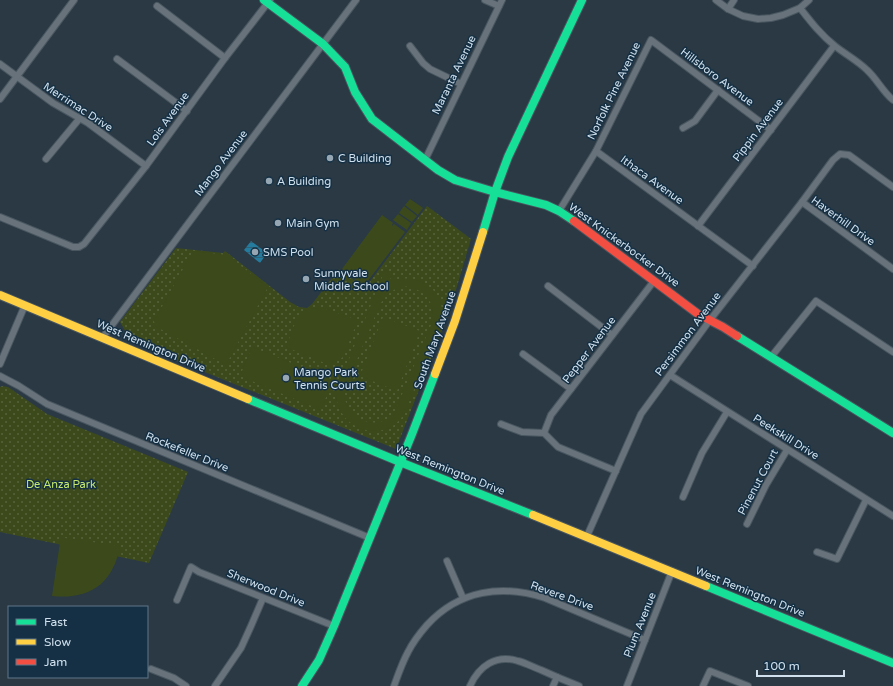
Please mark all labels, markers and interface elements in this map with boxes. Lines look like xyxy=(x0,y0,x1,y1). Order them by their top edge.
street label: Maranta Avenue xyxy=(429,33,479,117)
street label: Norfolk Pine Avenue xyxy=(585,40,643,142)
street label: Hillsboro Avenue xyxy=(678,45,756,109)
street label: Merrimac Drive xyxy=(41,80,115,134)
street label: Lois Avenue xyxy=(144,90,192,148)
street label: Pippin Avenue xyxy=(730,96,786,164)
street label: Mango Avenue xyxy=(192,127,250,199)
place label: C Building xyxy=(338,152,392,165)
marker: C Building xyxy=(325,153,335,163)
street label: Ithaca Avenue xyxy=(618,153,686,207)
place label: A Building xyxy=(277,175,331,188)
marker: A Building xyxy=(264,176,274,186)
street label: Haverhill Drive xyxy=(809,194,877,248)
street label: West Knickerbocker Drive xyxy=(566,200,682,290)
place label: Main Gym xyxy=(286,217,339,230)
marker: Main Gym xyxy=(273,218,283,228)
place label: SMS Pool xyxy=(263,246,313,259)
marker: SMS Pool xyxy=(250,247,260,257)
place label: Sunnyvale Middle School xyxy=(314,267,388,293)
marker: Sunnyvale Middle School xyxy=(301,274,311,284)
street label: South Mary Avenue xyxy=(411,289,459,391)
street label: Persimmon Avenue xyxy=(652,290,724,378)
street label: Pepper Avenue xyxy=(560,314,618,386)
street label: West Remington Drive xyxy=(95,317,207,375)
place label: Mango Park Tennis Courts xyxy=(294,366,365,392)
marker: Mango Park Tennis Courts xyxy=(281,373,291,383)
street label: Peekskill Drive xyxy=(751,412,821,462)
street label: Rockefeller Drive xyxy=(144,429,230,475)
street label: West Remington Drive xyxy=(393,442,507,498)
street label: Pinenut Court xyxy=(735,447,781,517)
park label: De Anza Park xyxy=(26,478,96,491)
street label: West Remington Drive xyxy=(693,564,807,620)
street label: Sherwood Drive xyxy=(225,566,307,610)
street label: Revere Drive xyxy=(529,579,595,613)
street label: Plum Avenue xyxy=(621,591,659,659)
legend xyxy=(8,606,148,678)
text: Fast xyxy=(44,615,68,629)
text: Slow xyxy=(44,635,71,649)
scale bar xyxy=(757,652,844,678)
text: Jam xyxy=(44,655,67,669)
text: 100 m xyxy=(763,659,800,673)

